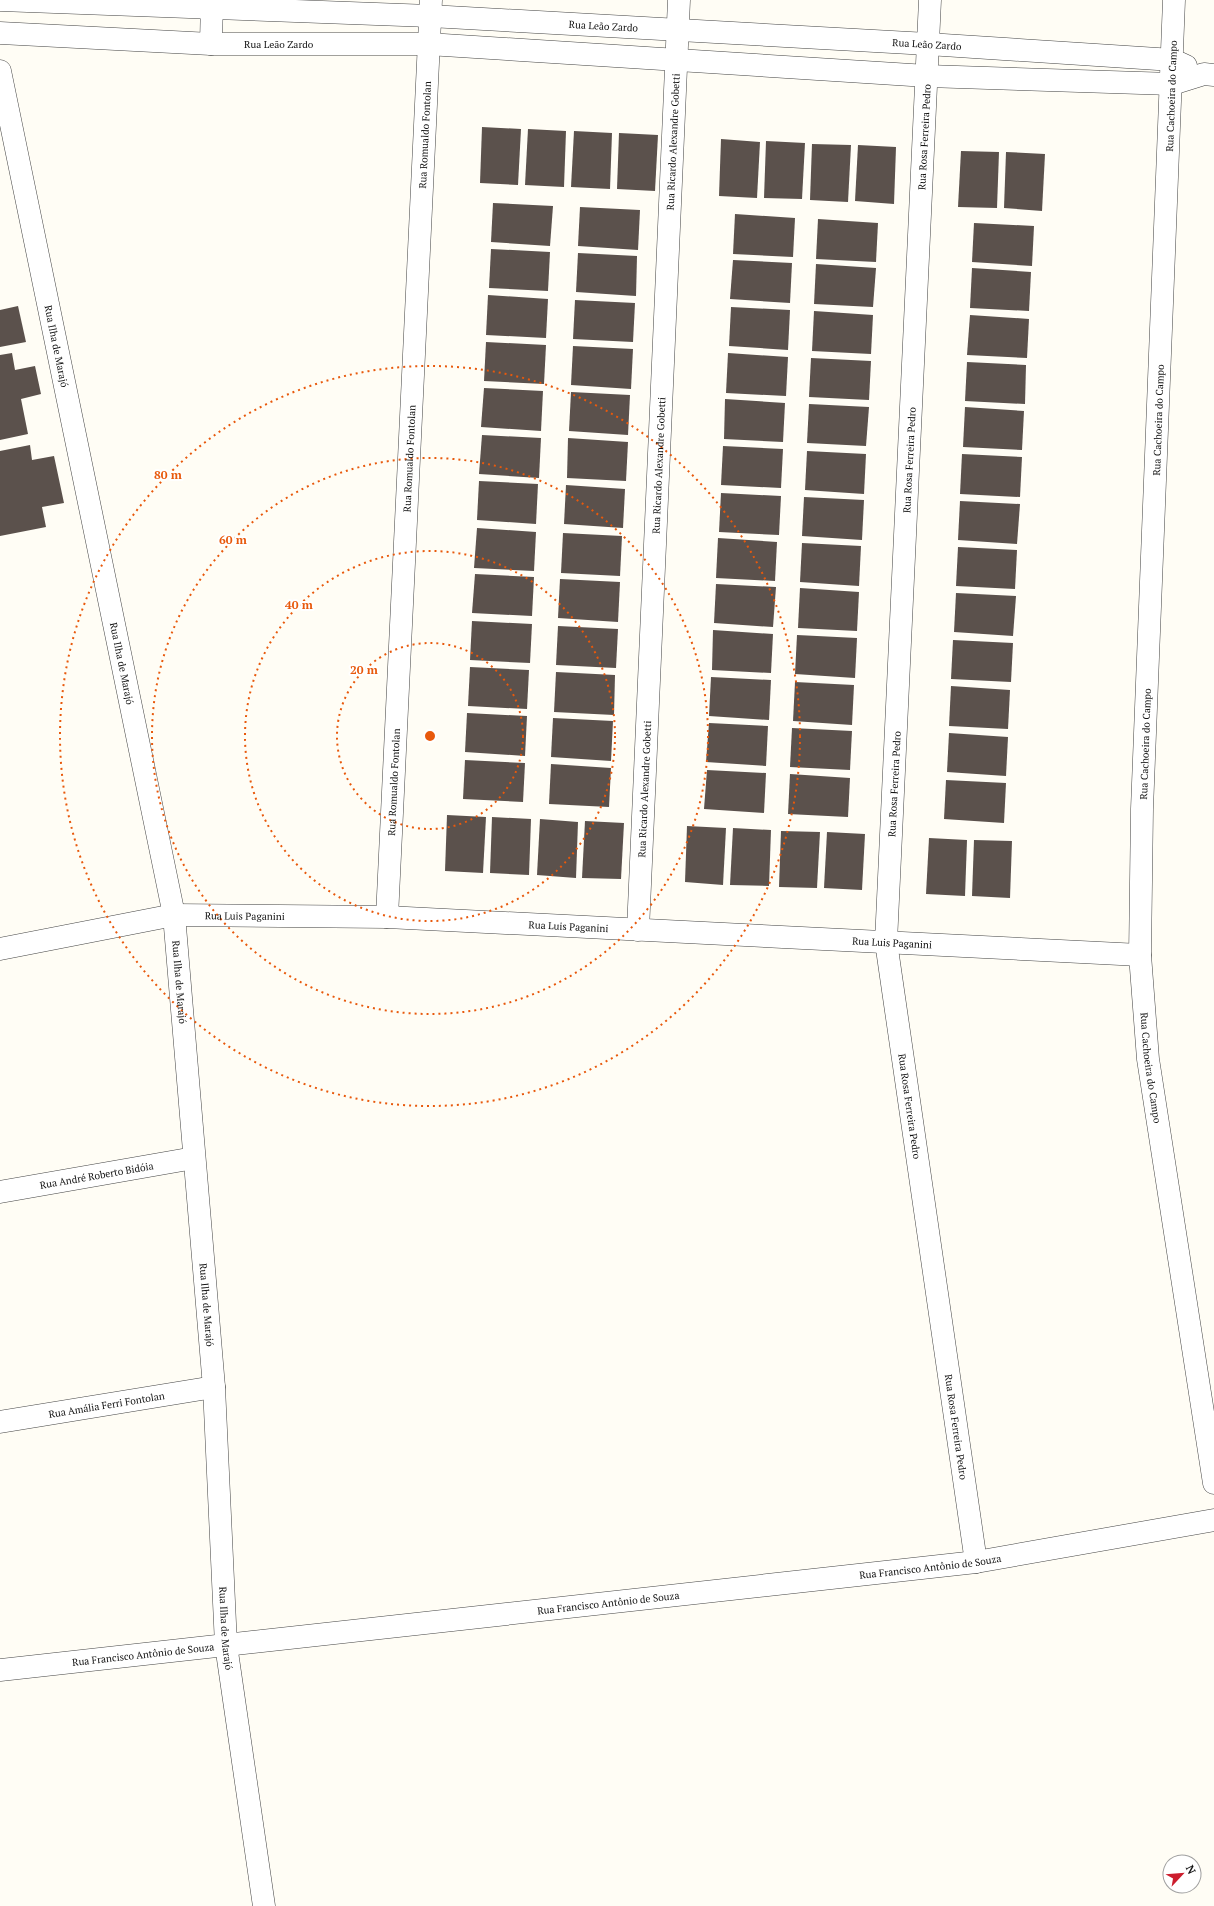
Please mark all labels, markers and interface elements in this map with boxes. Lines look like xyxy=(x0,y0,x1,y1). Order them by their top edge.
street label: Rua Leão Zardo xyxy=(568,18,639,35)
street label: Rua Leão Zardo xyxy=(892,36,962,53)
street label: Rua Leão Zardo xyxy=(244,38,314,51)
street label: Rua Cachoeira do Campo xyxy=(1163,40,1180,152)
street label: Rua Ricardo Alexandre Gobetti xyxy=(664,73,683,211)
street label: Rua Romualdo Fontolan xyxy=(416,81,434,189)
street label: Rua Rosa Ferreira Pedro xyxy=(915,83,934,190)
street label: Rua Ilha de Marajó xyxy=(41,304,71,389)
street label: Rua Cachoeira do Campo xyxy=(1150,364,1167,476)
street label: Rua Ricardo Alexandre Gobetti xyxy=(649,397,668,534)
street label: Rua Romualdo Fontolan xyxy=(400,404,419,513)
street label: Rua Rosa Ferreira Pedro xyxy=(900,406,919,513)
text: 80 m xyxy=(154,467,182,482)
text: 60 m xyxy=(219,532,247,547)
text: 40 m xyxy=(285,597,313,612)
street label: Rua Ilha de Marajó xyxy=(107,621,137,706)
text: 20 m xyxy=(350,662,378,677)
street label: Rua Cachoeira do Campo xyxy=(1137,688,1154,800)
street label: Rua Ricardo Alexandre Gobetti xyxy=(635,720,654,858)
street label: Rua Romualdo Fontolan xyxy=(385,728,403,836)
centre of rings xyxy=(423,729,437,743)
street label: Rua Rosa Ferreira Pedro xyxy=(885,730,904,837)
street label: Rua Luis Paganini xyxy=(205,909,285,923)
street label: Rua Luis Paganini xyxy=(528,918,609,935)
street label: Rua Luis Paganini xyxy=(852,934,932,951)
street label: Rua Ilha de Marajó xyxy=(169,940,189,1025)
street label: Rua Cachoeira do Campo xyxy=(1137,1012,1164,1125)
street label: Rua Rosa Ferreira Pedro xyxy=(895,1053,923,1160)
street label: Rua André Roberto Bidóia xyxy=(39,1159,154,1192)
street label: Rua Ilha de Marajó xyxy=(197,1263,217,1348)
street label: Rua Rosa Ferreira Pedro xyxy=(942,1373,970,1481)
street label: Rua Amália Ferri Fontolan xyxy=(48,1389,166,1421)
street label: Rua Francisco Antônio de Souza xyxy=(859,1552,1002,1582)
street label: Rua Ilha de Marajó xyxy=(216,1586,236,1671)
street label: Rua Francisco Antônio de Souza xyxy=(537,1589,680,1618)
street label: Rua Francisco Antônio de Souza xyxy=(71,1640,215,1669)
north arrow xyxy=(1162,1854,1202,1894)
text: N xyxy=(1183,1863,1199,1877)

